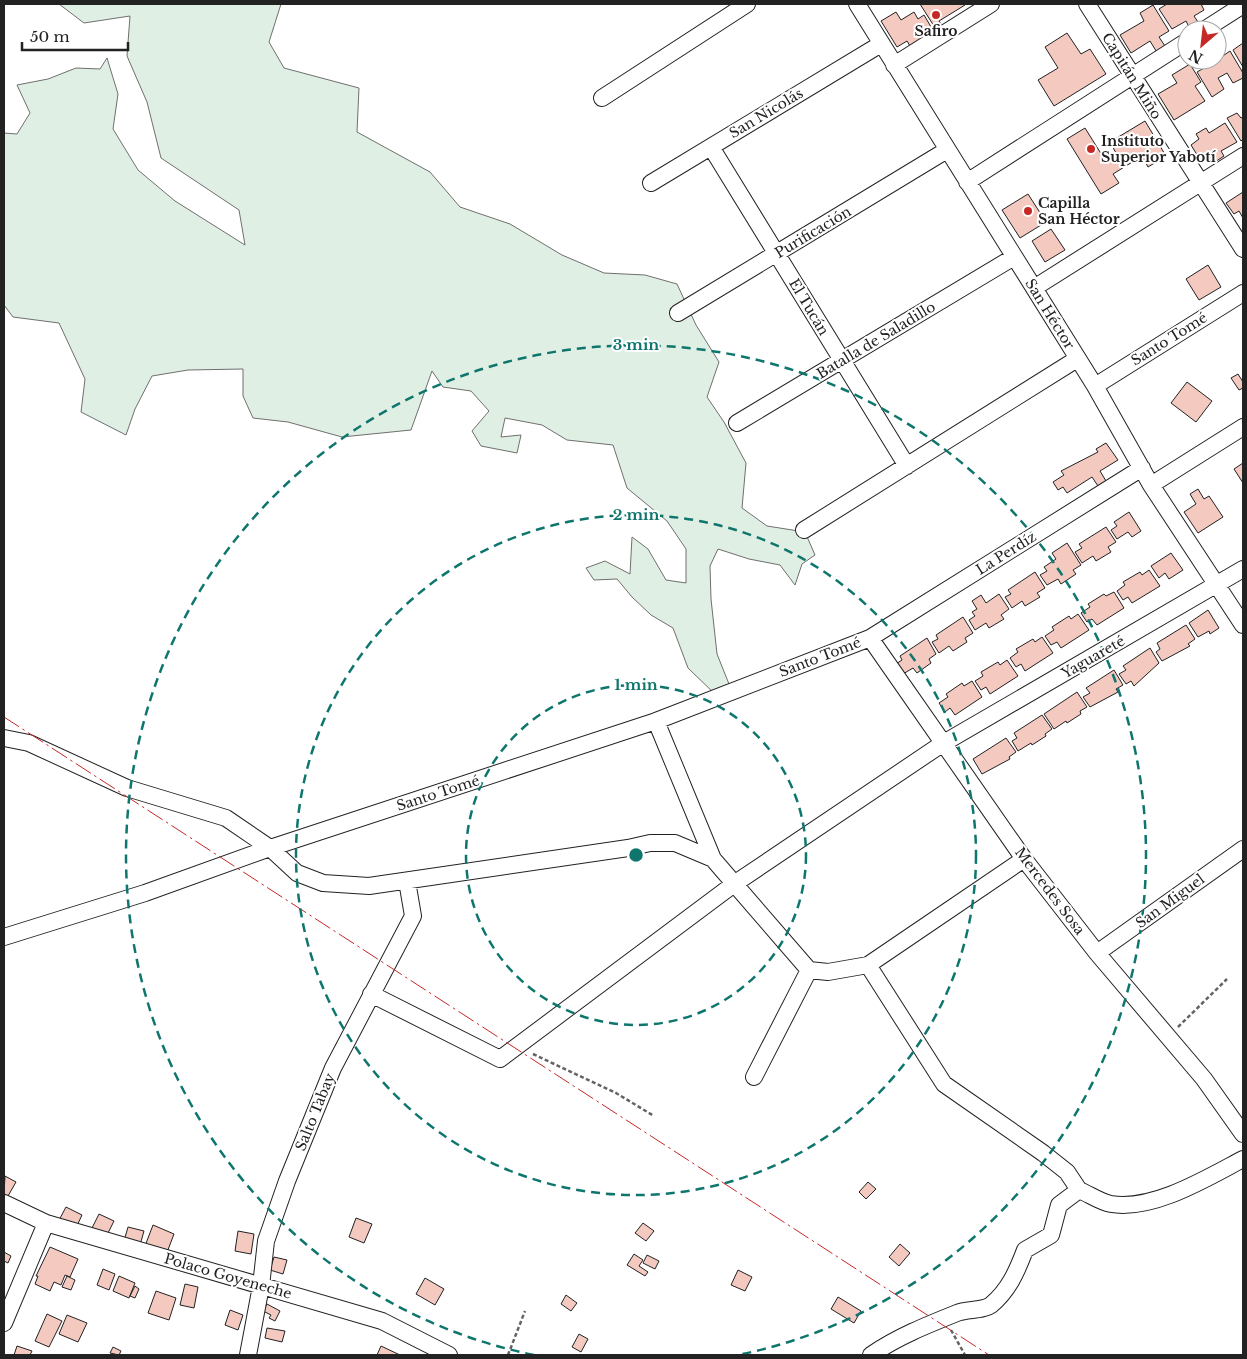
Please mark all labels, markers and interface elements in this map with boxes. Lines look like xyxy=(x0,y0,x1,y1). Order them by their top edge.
marker: Safiro xyxy=(930,9,942,21)
scale bar xyxy=(22,20,129,52)
north arrow xyxy=(1177,20,1227,70)
place label: Safiro xyxy=(914,22,958,40)
text: 50 m xyxy=(30,27,70,46)
street label: Capitán Miño xyxy=(1098,29,1166,123)
text: N xyxy=(1186,45,1206,68)
street label: San Nicolás xyxy=(726,84,806,142)
place label: Instituto Superior Yabotí xyxy=(1101,132,1216,166)
marker: Instituto Superior Yabotí xyxy=(1085,143,1097,155)
place label: Capilla San Héctor xyxy=(1038,194,1120,228)
street label: Purificación xyxy=(772,202,855,262)
marker: Capilla San Héctor xyxy=(1022,205,1034,217)
street label: El Tucán xyxy=(785,275,833,339)
street label: San Héctor xyxy=(1021,275,1079,353)
street label: Batalla de Saladillo xyxy=(813,297,939,383)
street label: Santo Tomé xyxy=(1128,308,1210,370)
text: 3 min xyxy=(613,335,659,354)
text: 2 min xyxy=(613,505,659,524)
street label: La Perdíz xyxy=(973,527,1040,579)
street label: Yaguareté xyxy=(1057,632,1128,683)
street label: Santo Tomé xyxy=(776,633,864,681)
text: 1 min xyxy=(614,675,658,694)
street label: Santo Tomé xyxy=(394,771,482,815)
street label: Mercedes Sosa xyxy=(1011,844,1089,939)
centre of rings xyxy=(627,846,645,864)
street label: San Miguel xyxy=(1132,870,1208,932)
street label: Salto Tabay xyxy=(291,1070,339,1154)
street label: Polaco Goyeneche xyxy=(162,1249,294,1303)

